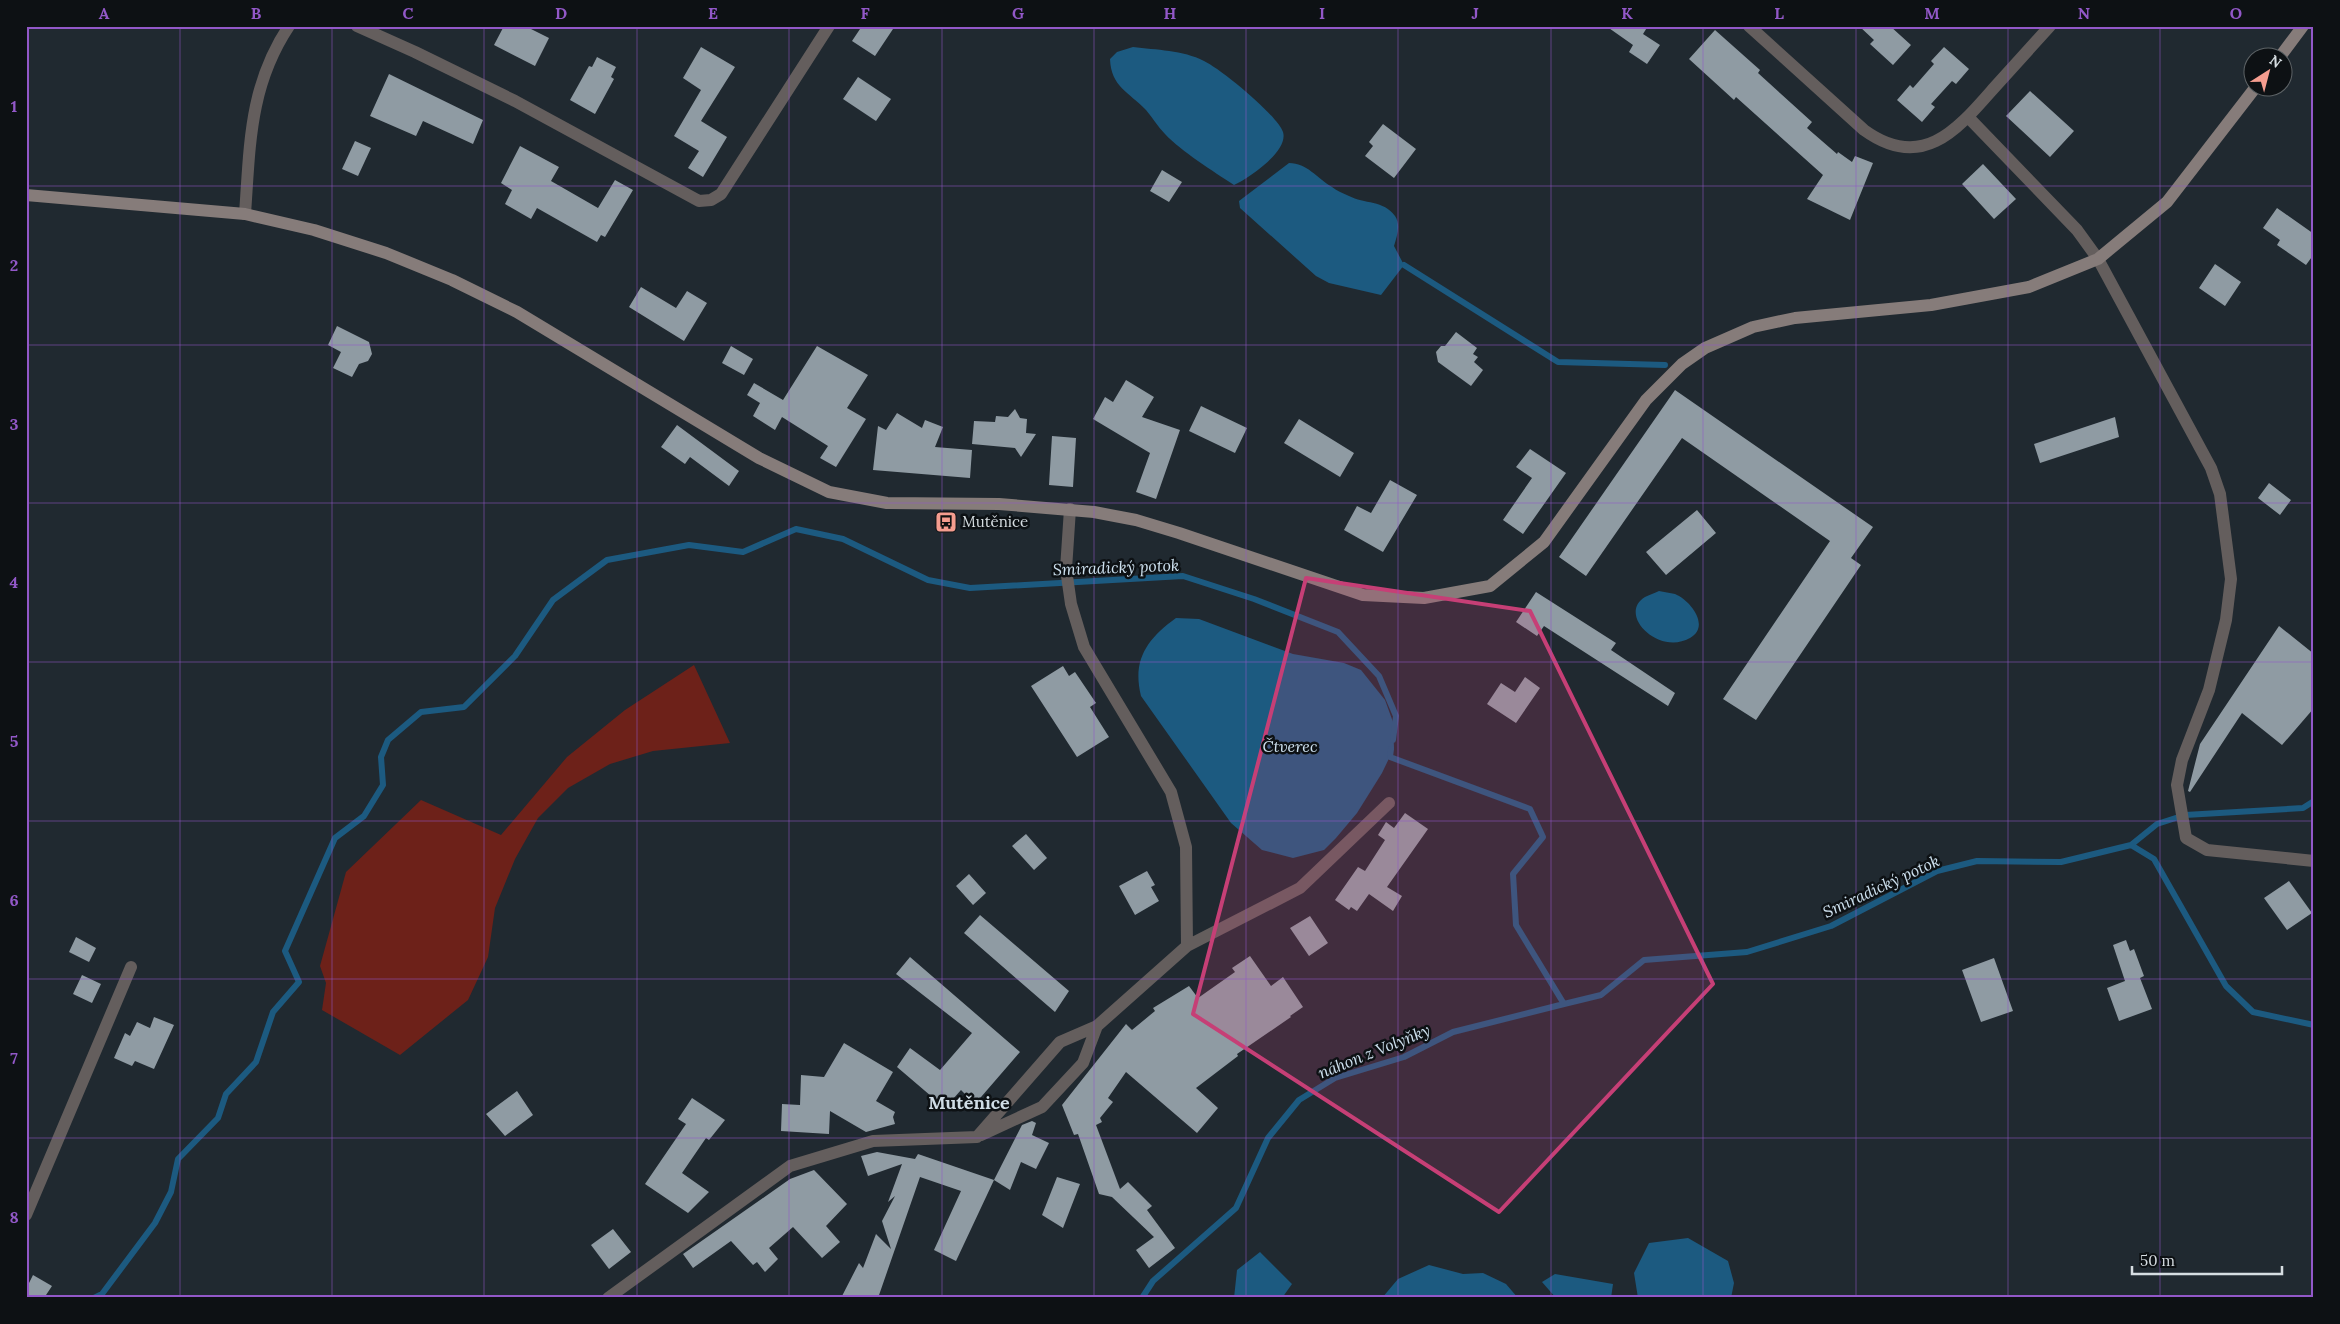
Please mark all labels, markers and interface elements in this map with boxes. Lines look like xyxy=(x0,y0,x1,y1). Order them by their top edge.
text: A xyxy=(99,3,110,23)
text: B xyxy=(251,3,262,23)
text: C xyxy=(402,3,414,23)
text: D xyxy=(555,3,567,23)
text: E xyxy=(708,3,718,23)
text: F xyxy=(860,3,870,23)
text: G xyxy=(1012,3,1024,23)
text: H xyxy=(1164,3,1177,23)
text: I xyxy=(1319,3,1325,23)
text: J xyxy=(1471,3,1479,23)
text: K xyxy=(1621,3,1633,23)
text: L xyxy=(1774,3,1784,23)
text: M xyxy=(1924,3,1940,23)
text: N xyxy=(2078,3,2090,23)
text: O xyxy=(2230,3,2242,23)
north arrow xyxy=(2242,48,2292,98)
text: N xyxy=(2266,51,2285,72)
text: 1 xyxy=(11,96,17,116)
text: 2 xyxy=(10,255,18,275)
text: 3 xyxy=(10,414,19,434)
bus stop icon: Mutěnice xyxy=(934,510,958,534)
place label: Mutěnice xyxy=(962,512,1028,531)
water label: Smiradický potok xyxy=(1052,555,1180,579)
text: 4 xyxy=(10,572,19,592)
text: 5 xyxy=(10,731,19,751)
water label: Čtverec xyxy=(1262,736,1318,756)
water label: Smiradický potok xyxy=(1819,850,1943,922)
text: 6 xyxy=(9,890,19,910)
water label: náhon z Volyňky xyxy=(1315,1019,1433,1083)
text: 7 xyxy=(10,1048,18,1068)
district label: Mutěnice xyxy=(928,1091,1010,1114)
text: 8 xyxy=(9,1207,19,1227)
scale bar xyxy=(2132,1244,2282,1276)
text: 50 m xyxy=(2140,1251,2175,1270)

